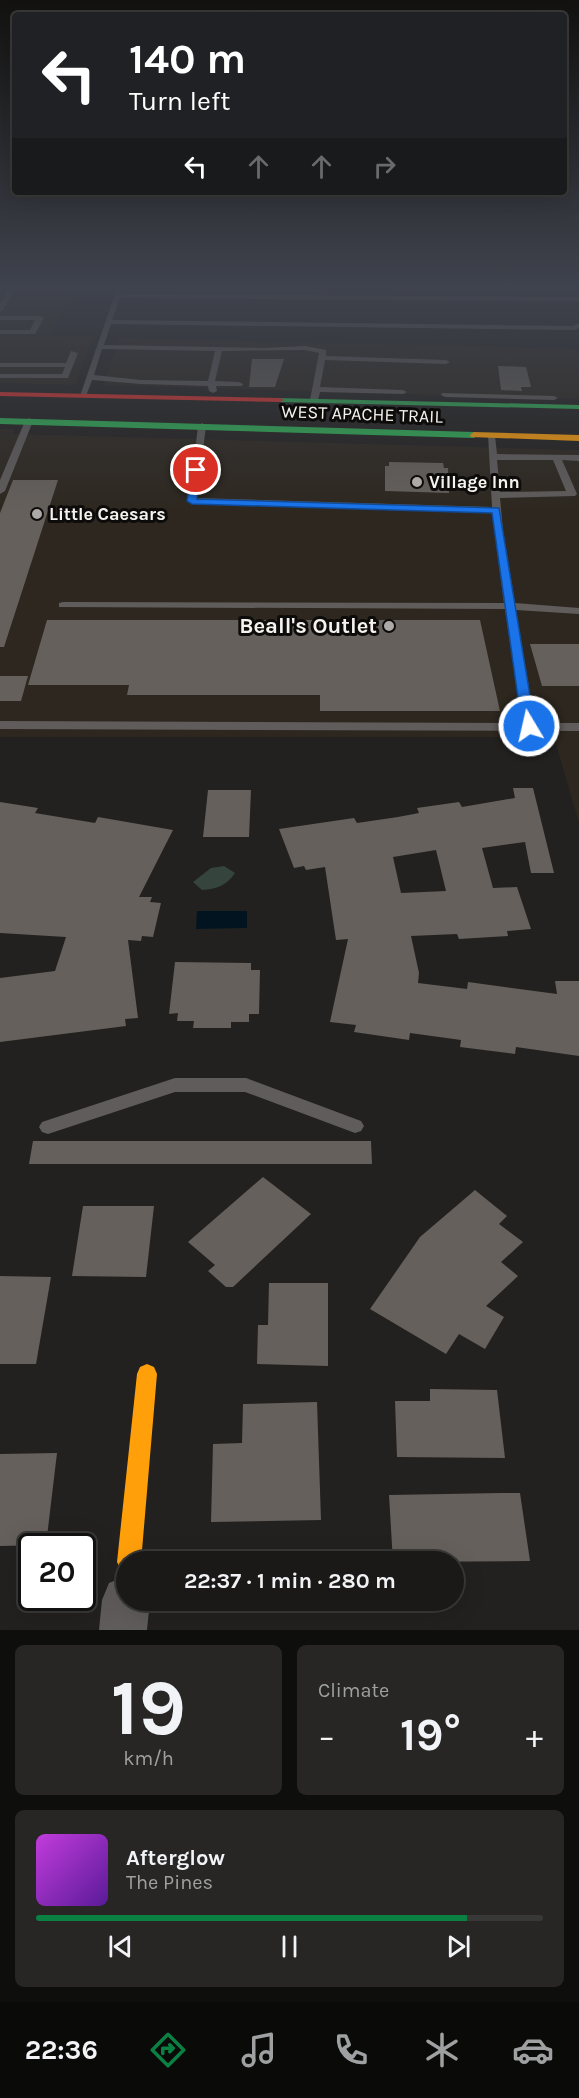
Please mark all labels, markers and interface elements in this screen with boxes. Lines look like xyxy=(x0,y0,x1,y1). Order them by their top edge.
text: 140 m xyxy=(129,34,246,84)
icon: left xyxy=(30,36,108,114)
text: Turn left xyxy=(129,85,230,117)
icon: left xyxy=(179,150,212,183)
icon: ahead xyxy=(242,150,275,183)
icon: ahead xyxy=(305,150,338,183)
icon: right xyxy=(368,150,401,183)
street label: WEST APACHE TRAIL xyxy=(281,400,444,428)
pin xyxy=(170,444,221,495)
icon: arrive xyxy=(179,453,212,486)
place label: Village Inn xyxy=(429,471,520,493)
marker: Village Inn xyxy=(410,475,424,489)
place label: Little Caesars xyxy=(49,503,166,525)
marker: Little Caesars xyxy=(30,507,44,521)
place label: Beall's Outlet xyxy=(239,613,377,639)
marker: Beall's Outlet xyxy=(382,619,396,633)
position arrow xyxy=(497,694,561,758)
speed limit sign: 20 xyxy=(18,1533,96,1611)
text: 22:37 · 1 min · 280 m xyxy=(184,1568,396,1594)
text: 19 xyxy=(111,1662,186,1754)
text: Climate xyxy=(318,1679,389,1702)
text: 19° xyxy=(400,1709,461,1761)
text: − xyxy=(318,1717,335,1755)
text: + xyxy=(526,1717,543,1755)
text: km/h xyxy=(123,1747,174,1770)
text: Afterglow xyxy=(126,1845,225,1871)
text: The Pines xyxy=(126,1871,213,1894)
icon: previous xyxy=(104,1930,137,1963)
icon: pause xyxy=(273,1930,306,1963)
icon: next xyxy=(442,1930,475,1963)
icon: directions xyxy=(147,2029,189,2071)
icon: music xyxy=(238,2029,280,2071)
icon: phone xyxy=(330,2029,372,2071)
icon: climate xyxy=(421,2029,463,2071)
icon: car xyxy=(512,2029,554,2071)
text: 22:36 xyxy=(25,2034,98,2066)

